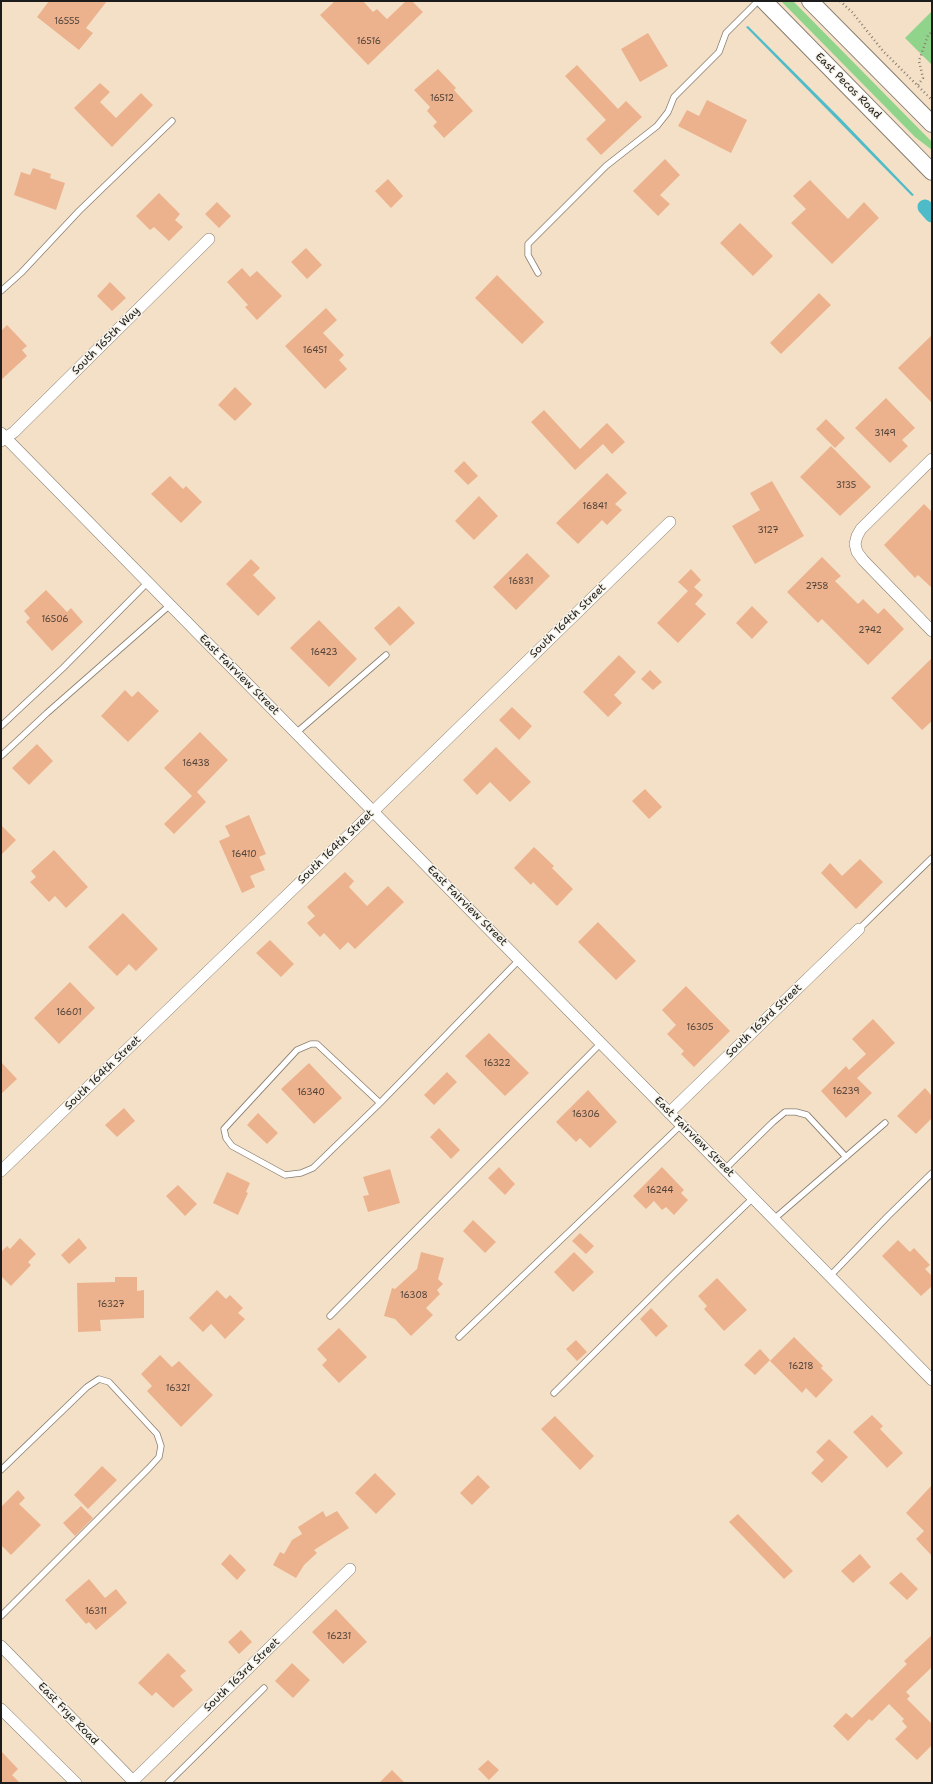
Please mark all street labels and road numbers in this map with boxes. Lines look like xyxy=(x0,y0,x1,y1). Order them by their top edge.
street label: East Pecos Road xyxy=(812,50,884,122)
street label: South 165th Way xyxy=(69,304,143,378)
street label: South 164th Street xyxy=(527,581,609,661)
street label: East Fairview Street xyxy=(196,632,282,718)
street label: South 164th Street xyxy=(295,807,377,887)
street label: East Fairview Street xyxy=(424,863,510,949)
street label: South 163rd Street xyxy=(723,981,805,1061)
street label: South 164th Street xyxy=(62,1033,144,1113)
street label: East Fairview Street xyxy=(651,1094,737,1180)
street label: South 163rd Street xyxy=(201,1635,283,1715)
street label: East Frye Road xyxy=(35,1680,101,1748)

